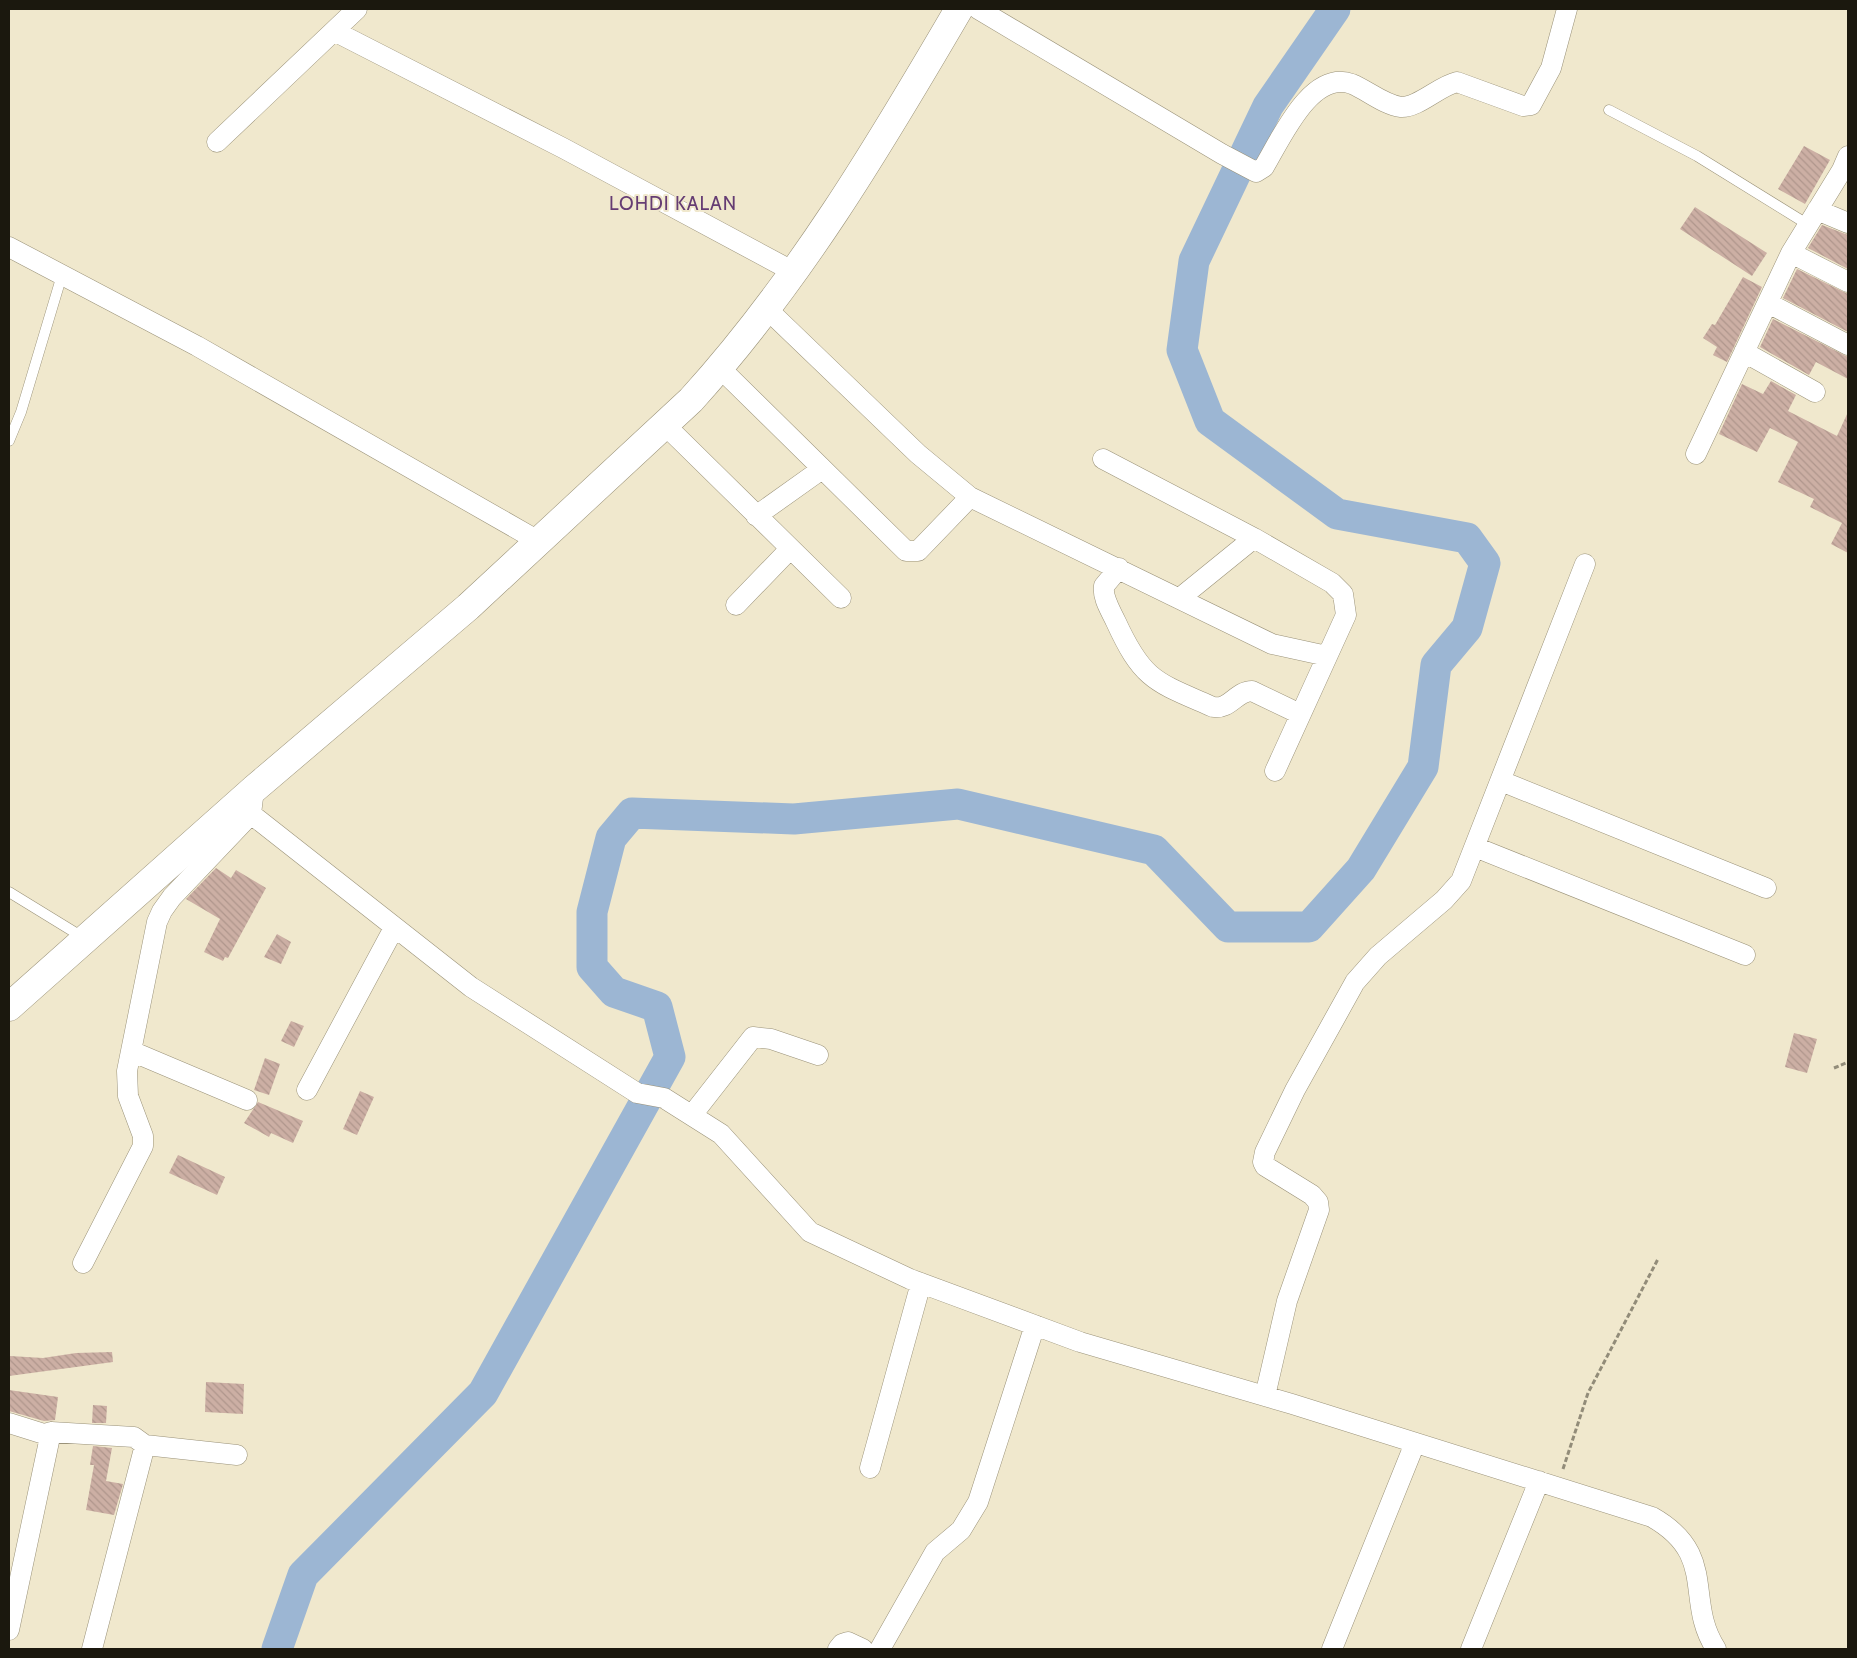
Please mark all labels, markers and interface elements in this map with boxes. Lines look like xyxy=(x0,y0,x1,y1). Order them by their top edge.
district label: LOHDI KALAN xyxy=(609,192,737,215)

